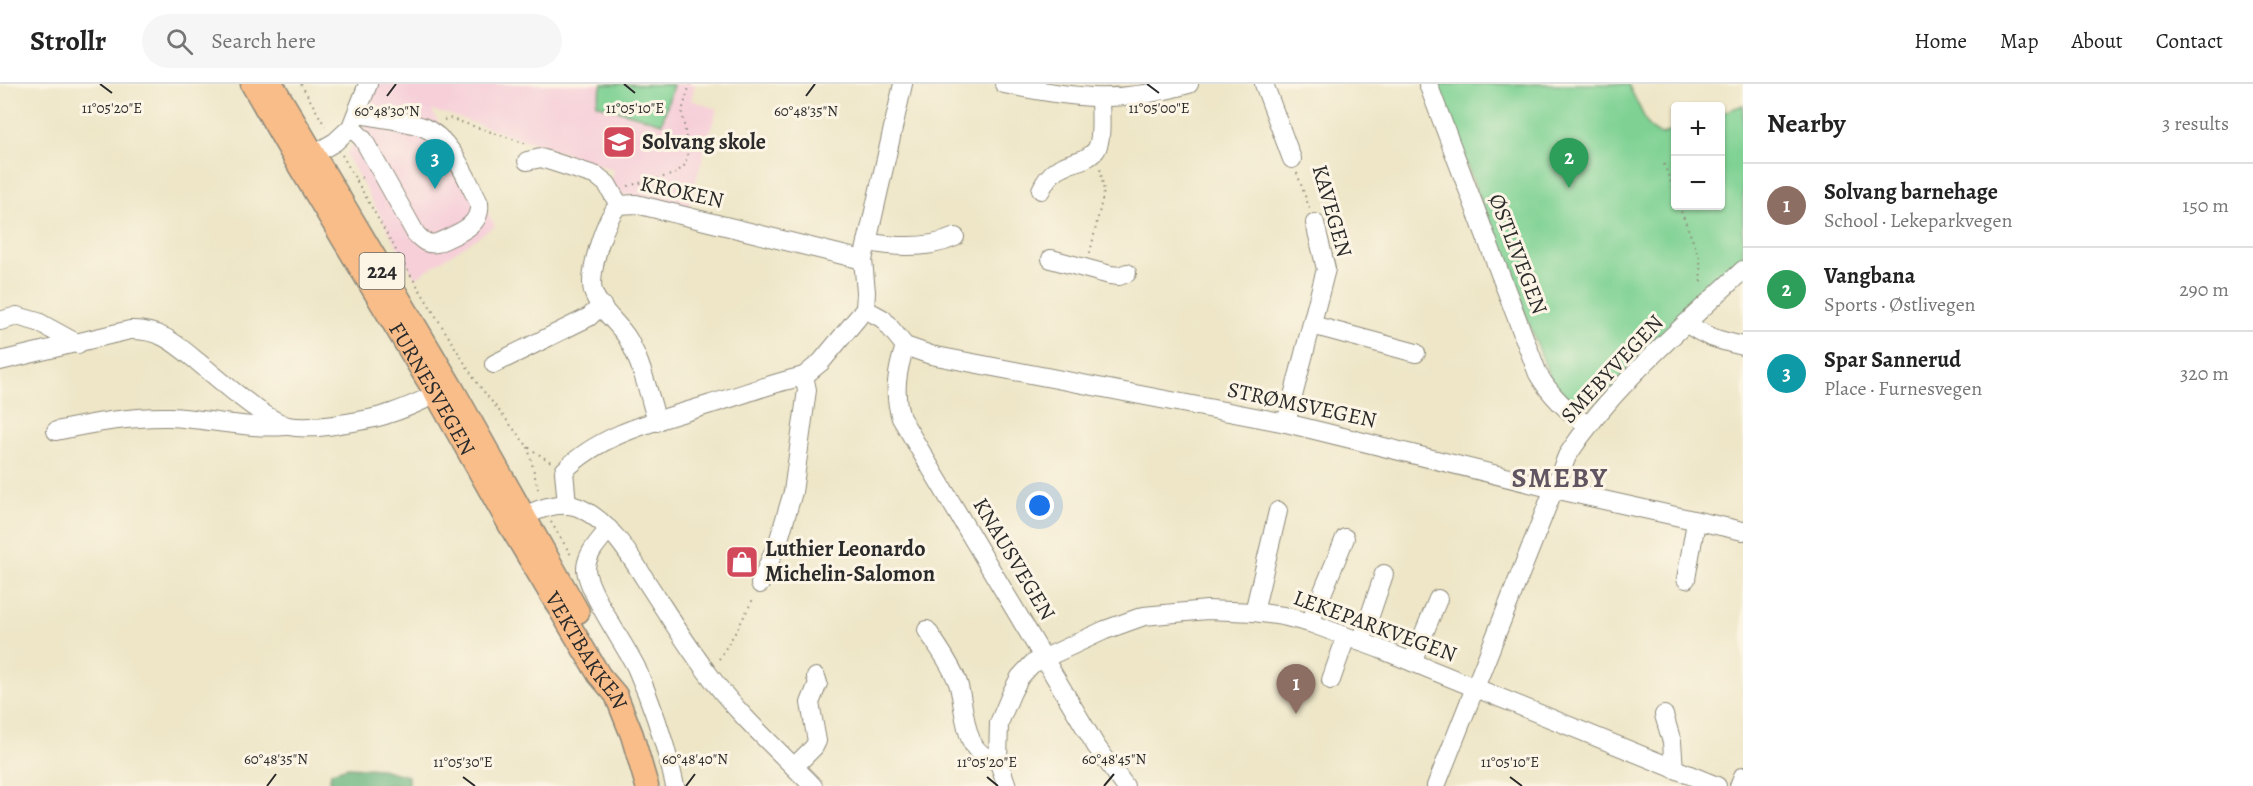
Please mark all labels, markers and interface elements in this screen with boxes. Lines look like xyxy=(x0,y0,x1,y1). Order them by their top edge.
search box xyxy=(142,14,562,68)
text: Strollr xyxy=(30,22,106,60)
icon: search xyxy=(163,25,196,58)
text: Search here xyxy=(211,26,316,56)
text: Home xyxy=(1914,27,1967,55)
text: Map xyxy=(2000,27,2038,55)
text: About xyxy=(2071,27,2123,55)
text: Contact xyxy=(2156,27,2223,55)
text: 11°05'20"E xyxy=(82,98,142,118)
text: 11°05'10"E xyxy=(606,98,664,118)
text: 11°05'00"E xyxy=(1128,98,1190,118)
text: 60°48'30"N xyxy=(354,101,420,121)
text: 60°48'35"N xyxy=(774,101,838,121)
map controls xyxy=(1671,102,1725,210)
button: + xyxy=(1671,102,1725,156)
text: Nearby xyxy=(1767,106,1846,141)
text: 3 results xyxy=(2162,110,2229,137)
school or university icon: Solvang skole xyxy=(601,124,637,160)
place label: Solvang skole xyxy=(642,127,766,157)
pin: 2 xyxy=(1550,138,1588,188)
pin: 3 xyxy=(416,140,454,189)
button: − xyxy=(1671,156,1725,210)
street label: KAVEGEN xyxy=(1305,161,1360,261)
street label: KROKEN xyxy=(637,169,727,216)
text: Solvang barnehage xyxy=(1824,177,1998,207)
street label: ØSTLIVEGEN xyxy=(1481,189,1555,319)
text: 1 xyxy=(1783,192,1790,219)
text: 150 m xyxy=(2182,192,2229,219)
text: School · Lekeparkvegen xyxy=(1824,207,2012,234)
road number: 224 xyxy=(360,253,404,289)
text: Vangbana xyxy=(1824,261,1915,291)
text: 2 xyxy=(1782,276,1791,303)
text: 290 m xyxy=(2179,276,2229,303)
text: Sports · Østlivegen xyxy=(1824,291,1976,318)
street label: SMEBYVEGEN xyxy=(1554,308,1670,430)
street label: FURNESVEGEN xyxy=(381,317,483,461)
text: Spar Sannerud xyxy=(1824,345,1961,375)
text: 3 xyxy=(1782,360,1791,387)
text: 320 m xyxy=(2180,360,2229,387)
street label: STRØMSVEGEN xyxy=(1225,375,1380,435)
text: Place · Furnesvegen xyxy=(1824,375,1982,402)
district label: SMEBY xyxy=(1512,459,1608,497)
your location xyxy=(1025,491,1054,520)
street label: KNAUSVEGEN xyxy=(966,492,1063,626)
place label: Luthier Leonardo Michelin-Salomon xyxy=(765,534,935,589)
shop icon: Luthier Leonardo Michelin-Salomon xyxy=(724,544,760,580)
street label: LEKEPARKVEGEN xyxy=(1289,583,1461,670)
street label: VEKTBAKKEN xyxy=(537,585,635,714)
pin: 1 xyxy=(1276,664,1316,714)
text: 60°48'35"N xyxy=(244,749,308,769)
text: 60°48'40"N xyxy=(662,749,728,769)
text: 60°48'45"N xyxy=(1082,749,1147,769)
text: 11°05'30"E xyxy=(433,752,493,772)
text: 11°05'20"E xyxy=(957,752,1017,772)
text: 11°05'10"E xyxy=(1481,752,1539,772)

